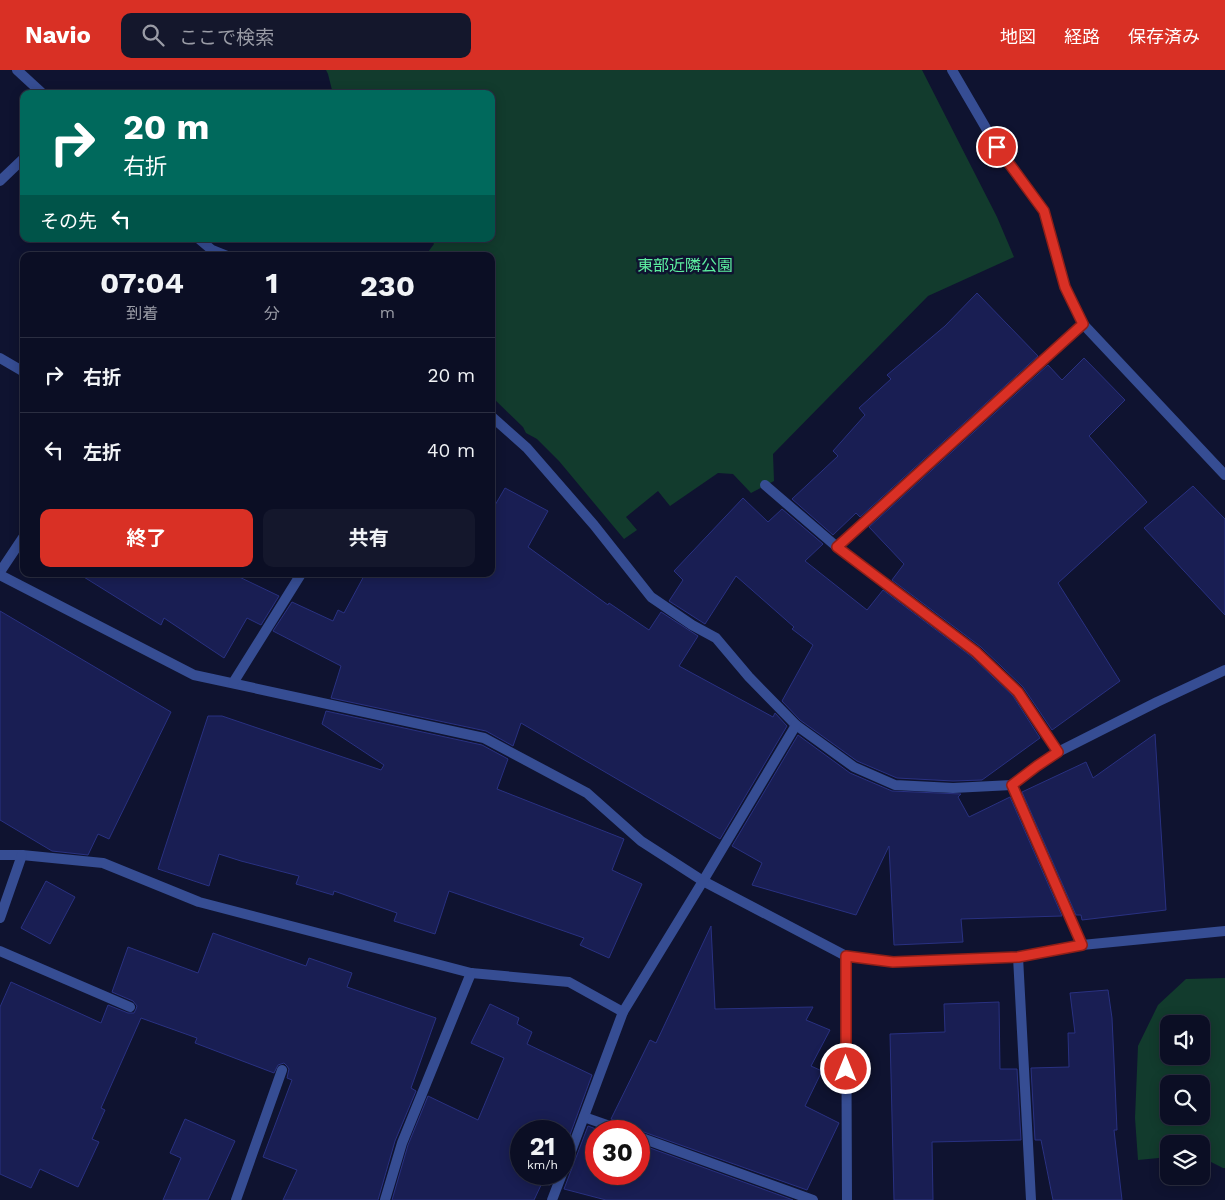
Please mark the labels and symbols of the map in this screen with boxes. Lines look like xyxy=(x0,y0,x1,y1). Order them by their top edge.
pin xyxy=(976,126,1018,168)
park label: 東部近隣公園 xyxy=(637,256,733,275)
position arrow xyxy=(819,1042,871,1094)
speed limit sign: 30 xyxy=(585,1120,650,1185)

